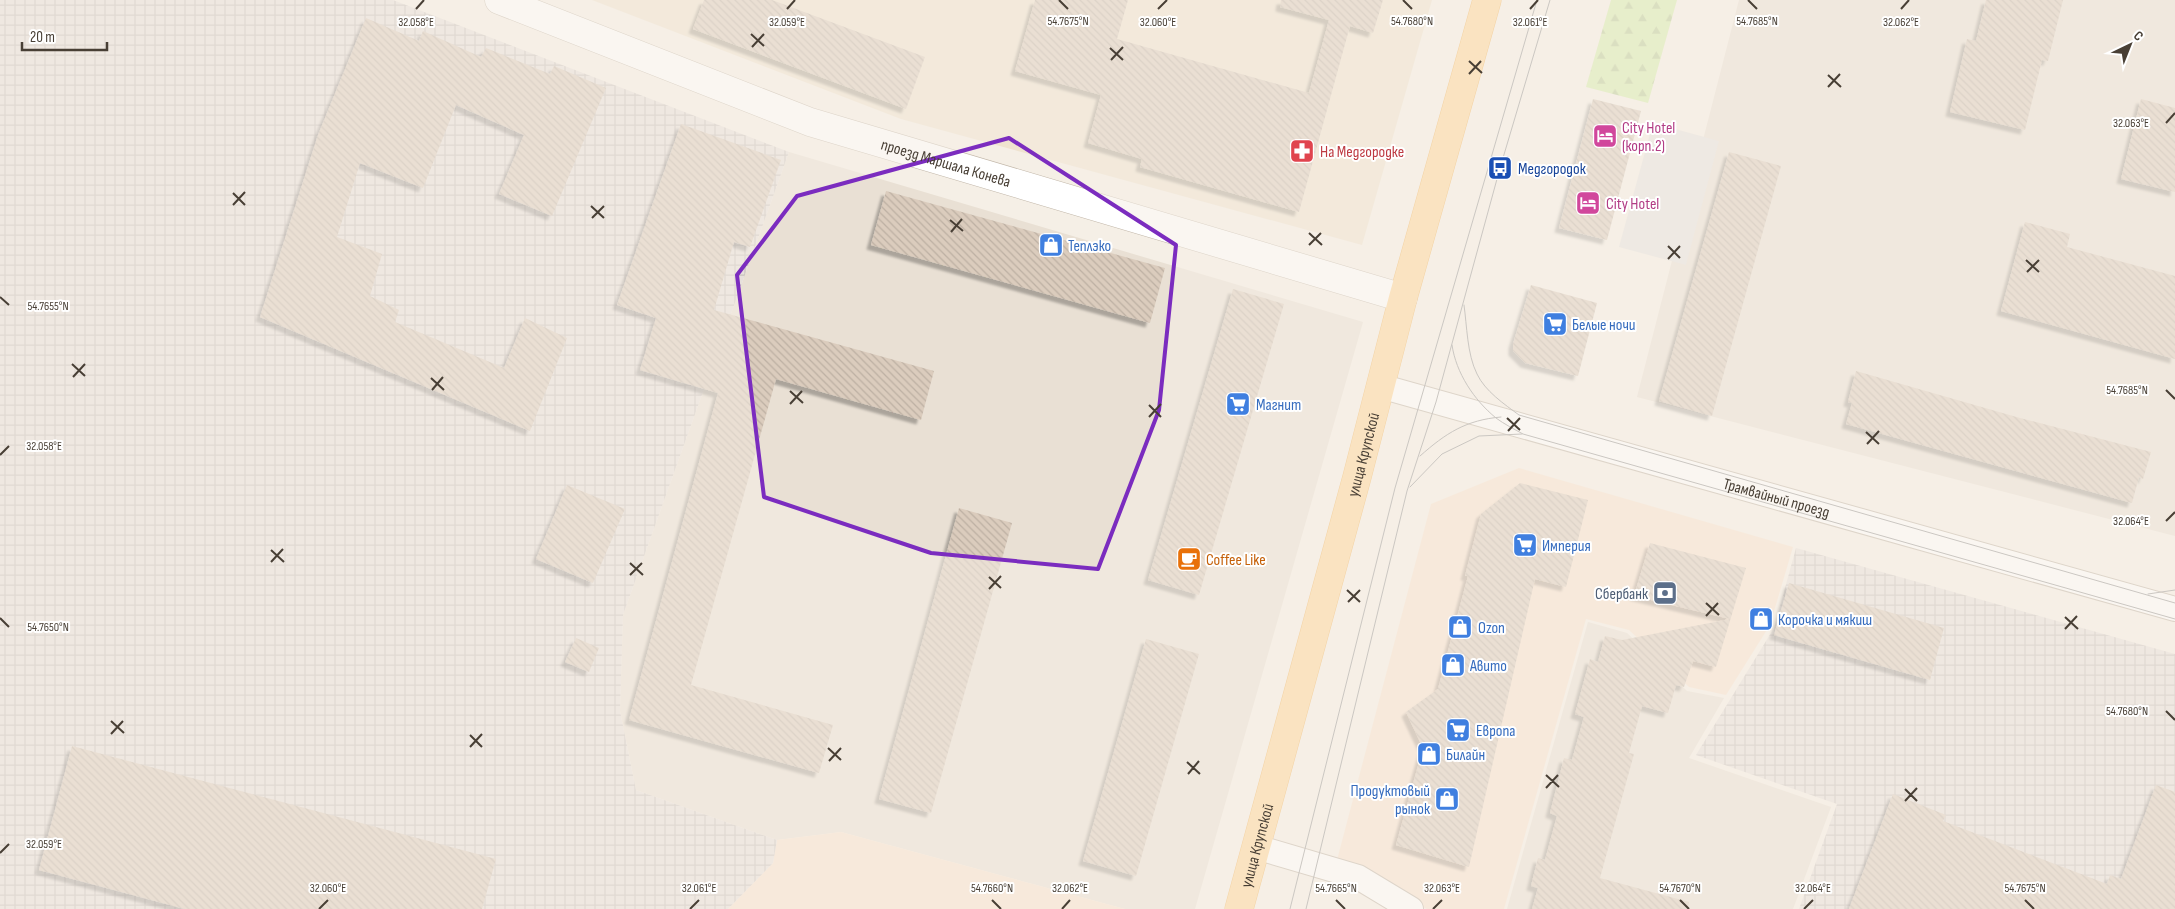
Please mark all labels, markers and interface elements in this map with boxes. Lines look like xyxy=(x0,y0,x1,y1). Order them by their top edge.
text: 54.7675°N xyxy=(1047,14,1089,29)
text: 54.7680°N xyxy=(1391,14,1433,29)
text: 54.7685°N xyxy=(1736,14,1778,29)
text: 32.058°E xyxy=(398,15,434,30)
text: 32.059°E xyxy=(769,15,805,30)
text: 32.060°E xyxy=(1140,15,1176,30)
text: 32.061°E xyxy=(1513,15,1547,30)
text: 32.062°E xyxy=(1883,15,1919,30)
scale bar xyxy=(22,20,108,52)
north arrow xyxy=(2105,20,2155,70)
text: С xyxy=(2130,27,2147,45)
text: 20 m xyxy=(30,28,55,47)
text: 32.063°E xyxy=(2113,116,2149,131)
place label: City Hotel (корп.2) xyxy=(1622,119,1675,156)
hotel icon: City Hotel (корп.2) xyxy=(1592,123,1618,149)
street label: проезд Маршала Конева xyxy=(879,136,1013,192)
pharmacy icon: На Медгородке xyxy=(1289,138,1315,164)
place label: На Медгородке xyxy=(1320,143,1404,162)
bus stop icon: Медгородок xyxy=(1487,155,1513,181)
place label: Медгородок xyxy=(1518,160,1587,179)
hotel icon: City Hotel xyxy=(1575,190,1601,216)
place label: City Hotel xyxy=(1606,195,1659,214)
shop icon: Теплэко xyxy=(1038,232,1064,258)
place label: Теплэко xyxy=(1068,237,1111,256)
text: 54.7655°N xyxy=(27,299,69,314)
supermarket icon: Белые ночи xyxy=(1542,311,1568,337)
place label: Белые ночи xyxy=(1572,316,1636,335)
text: 54.7685°N xyxy=(2106,383,2148,398)
supermarket icon: Магнит xyxy=(1225,391,1251,417)
place label: Магнит xyxy=(1256,396,1301,415)
street label: улица Крупской xyxy=(1344,411,1384,499)
text: 32.058°E xyxy=(26,439,62,454)
street label: Трамвайный проезд xyxy=(1721,475,1832,523)
text: 32.064°E xyxy=(2113,514,2149,529)
supermarket icon: Империя xyxy=(1512,532,1538,558)
place label: Империя xyxy=(1542,537,1591,556)
cafe icon: Coffee Like xyxy=(1176,546,1202,572)
place label: Coffee Like xyxy=(1206,551,1266,570)
bank icon: Сбербанк xyxy=(1652,580,1678,606)
place label: Сбербанк xyxy=(1595,585,1649,604)
shop icon: Корочка и мякиш xyxy=(1748,606,1774,632)
place label: Корочка и мякиш xyxy=(1778,611,1872,630)
shop icon: Ozon xyxy=(1447,614,1473,640)
place label: Ozon xyxy=(1478,619,1505,638)
text: 54.7650°N xyxy=(27,620,69,635)
shop icon: Авито xyxy=(1440,652,1466,678)
place label: Авито xyxy=(1469,657,1507,676)
text: 54.7680°N xyxy=(2106,704,2148,719)
supermarket icon: Европа xyxy=(1445,717,1471,743)
place label: Европа xyxy=(1476,722,1516,741)
shop icon: Билайн xyxy=(1416,741,1442,767)
place label: Билайн xyxy=(1446,746,1485,765)
place label: Продуктовый рынок xyxy=(1350,782,1431,819)
shop icon: Продуктовый рынок xyxy=(1434,786,1460,812)
street label: улица Крупской xyxy=(1237,802,1278,890)
text: 32.059°E xyxy=(26,837,62,852)
text: 32.060°E xyxy=(310,881,346,896)
text: 32.061°E xyxy=(682,881,716,896)
text: 54.7660°N xyxy=(971,881,1013,896)
text: 32.062°E xyxy=(1052,881,1088,896)
text: 54.7665°N xyxy=(1315,881,1357,896)
text: 32.063°E xyxy=(1424,881,1460,896)
text: 54.7670°N xyxy=(1659,881,1701,896)
text: 32.064°E xyxy=(1795,881,1831,896)
text: 54.7675°N xyxy=(2004,881,2046,896)

